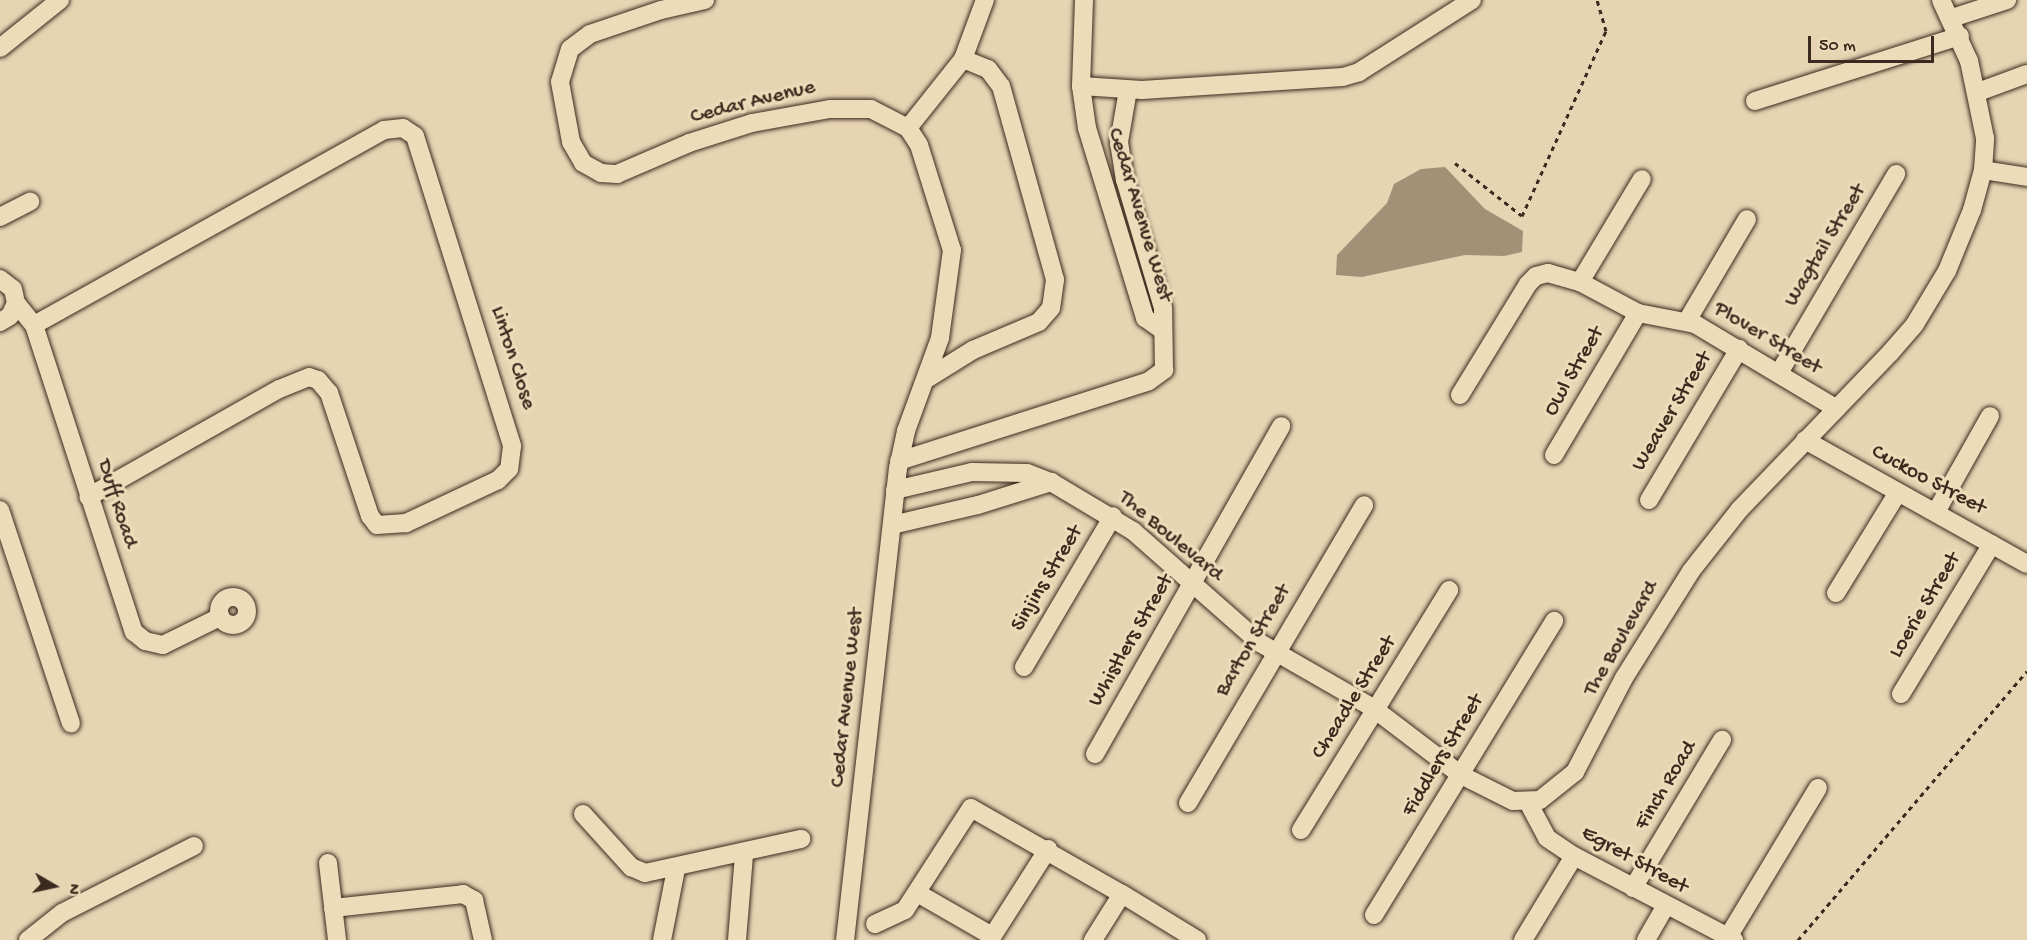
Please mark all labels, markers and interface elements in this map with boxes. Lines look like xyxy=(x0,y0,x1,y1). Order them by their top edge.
scale bar xyxy=(1811,24,1937,62)
text: 50 m xyxy=(1819,36,1856,57)
street label: Cedar Avenue xyxy=(688,75,818,131)
street label: Cedar Avenue West xyxy=(1100,125,1178,305)
street label: Wagtail Street xyxy=(1779,180,1873,312)
street label: Plover Street xyxy=(1708,296,1826,382)
street label: Linton Close xyxy=(483,303,541,413)
street label: Owl Street xyxy=(1539,323,1611,421)
street label: Weaver Street xyxy=(1627,347,1719,477)
street label: Cuckoo Street xyxy=(1866,440,1990,522)
street label: Duff Road xyxy=(89,456,143,552)
street label: The Boulevard xyxy=(1112,486,1228,588)
street label: Sinjins Street xyxy=(1006,521,1090,637)
street label: Loerie Street xyxy=(1884,548,1968,664)
street label: Whistlers Street xyxy=(1083,570,1181,712)
street label: The Boulevard xyxy=(1578,577,1666,701)
street label: Barton Street xyxy=(1210,580,1298,702)
street label: Cedar Avenue West xyxy=(825,607,871,789)
street label: Cheadle Street xyxy=(1307,632,1403,764)
street label: Fiddlers Street xyxy=(1397,690,1491,822)
street label: Finch Road xyxy=(1630,737,1704,835)
street label: Egret Street xyxy=(1576,821,1692,901)
north arrow xyxy=(24,856,84,916)
text: N xyxy=(62,882,82,896)

